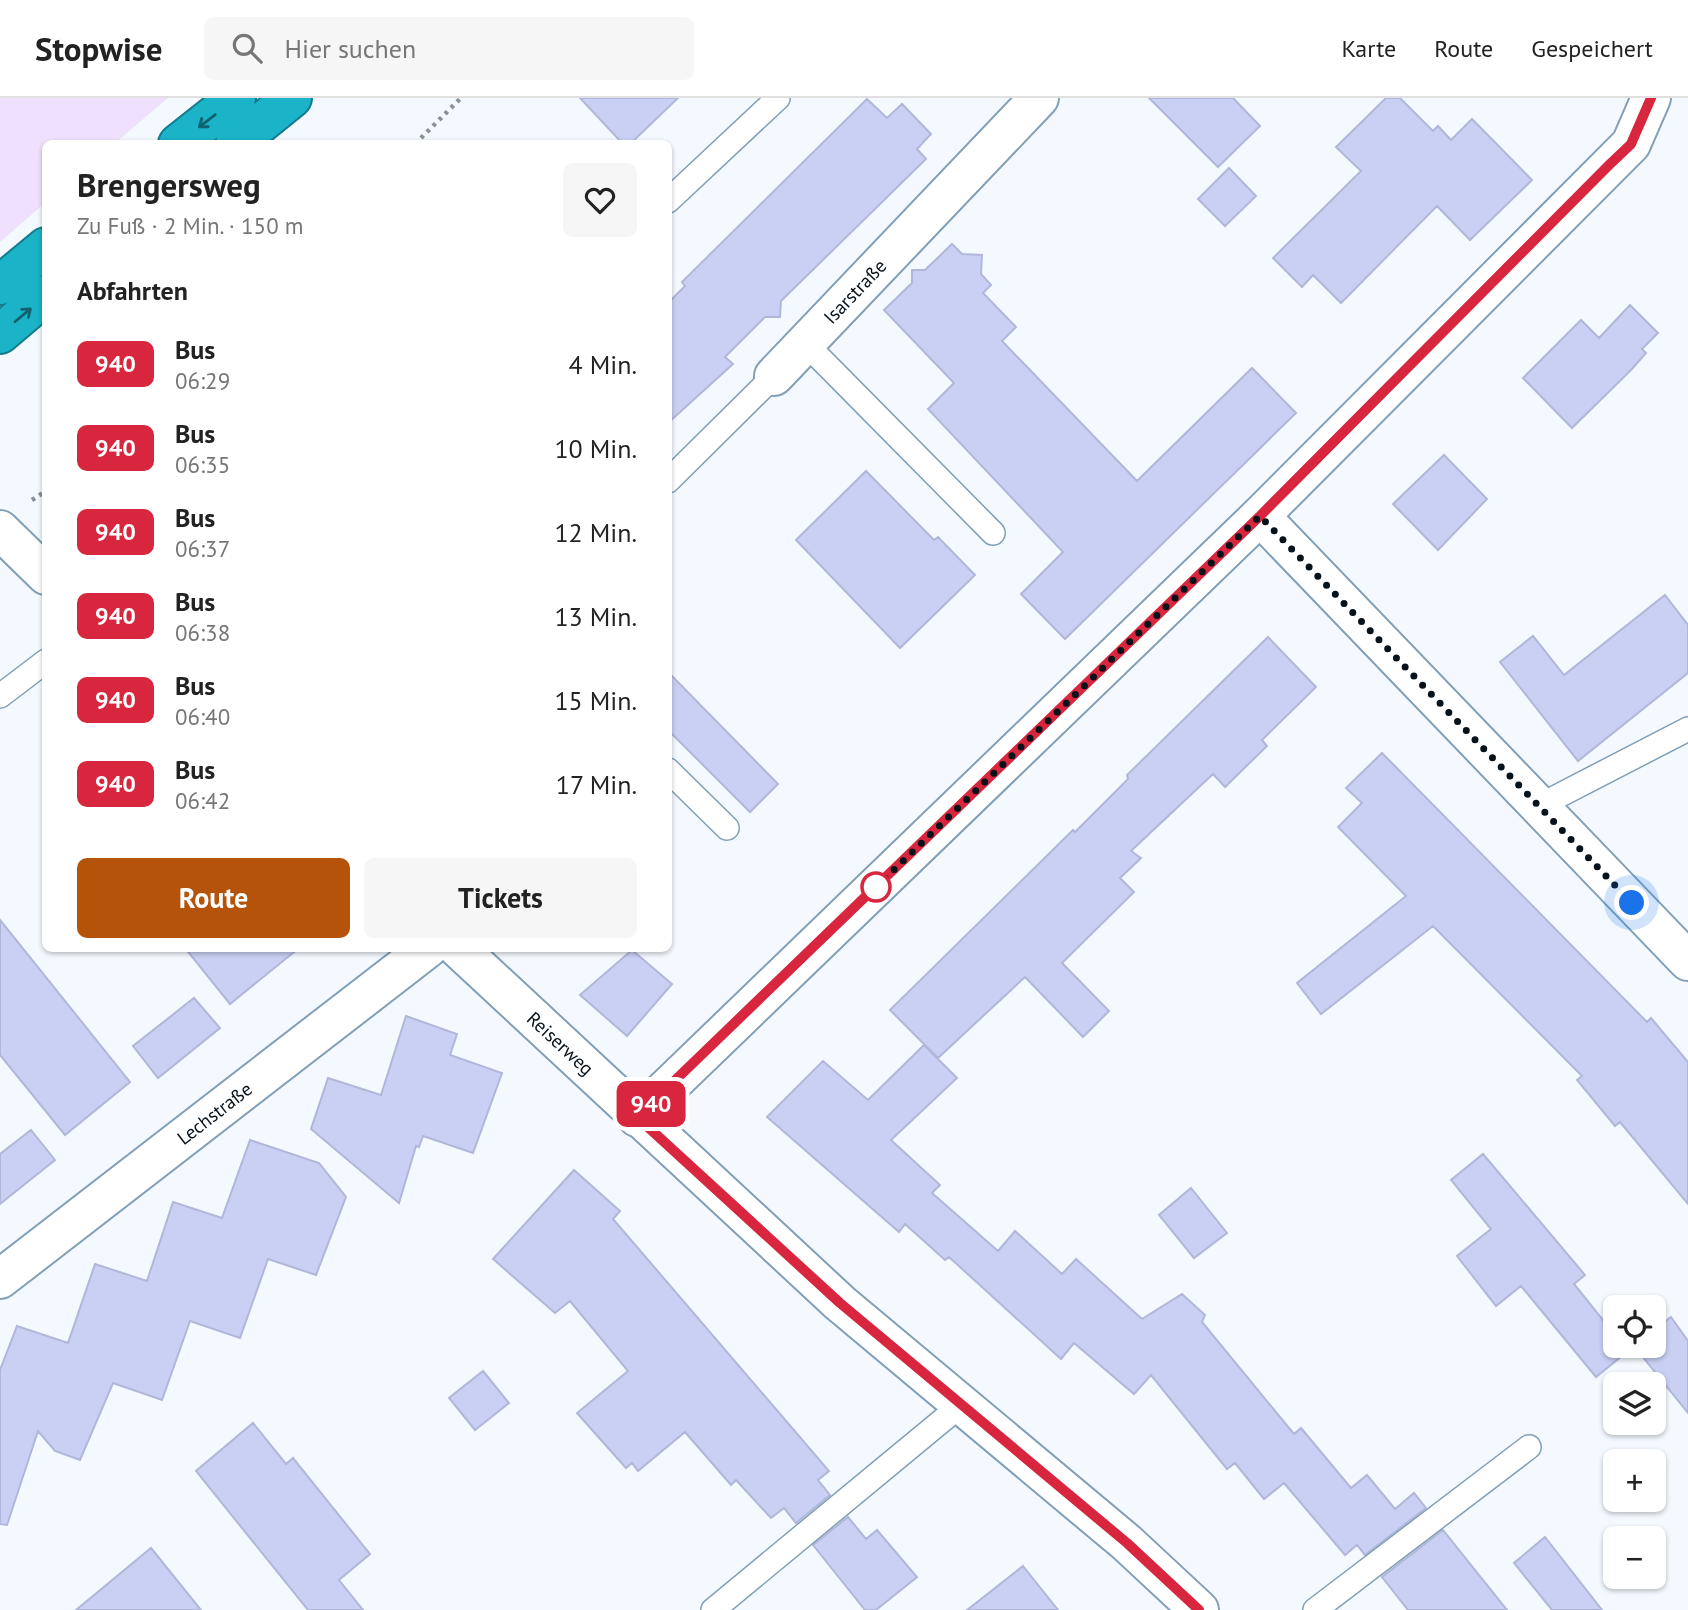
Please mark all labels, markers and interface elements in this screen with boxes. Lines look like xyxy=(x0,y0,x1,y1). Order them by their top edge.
search box xyxy=(204,17,694,80)
text: Stopwise xyxy=(35,27,162,70)
icon: search xyxy=(228,29,266,67)
text: Hier suchen xyxy=(284,32,416,65)
text: Karte xyxy=(1341,33,1396,64)
text: Route xyxy=(1434,33,1493,64)
text: Gespeichert xyxy=(1531,33,1653,64)
one-way arrow xyxy=(198,113,216,128)
text: Brengersweg xyxy=(77,163,261,206)
button: heart xyxy=(563,163,637,237)
text: Zu Fuß · 2 Min. · 150 m xyxy=(77,211,303,240)
street label: Isarstraße xyxy=(818,254,891,329)
text: Abfahrten xyxy=(77,274,188,307)
one-way arrow xyxy=(13,307,31,322)
text: Bus xyxy=(175,333,215,366)
text: 940 xyxy=(95,348,136,379)
text: 4 Min. xyxy=(569,348,637,381)
text: 06:29 xyxy=(175,366,230,395)
text: Bus xyxy=(175,417,215,450)
text: 940 xyxy=(95,432,136,463)
text: 10 Min. xyxy=(554,432,637,465)
text: 06:35 xyxy=(175,450,230,479)
text: Bus xyxy=(175,501,215,534)
text: 940 xyxy=(95,516,136,547)
text: 12 Min. xyxy=(554,516,637,549)
text: 06:37 xyxy=(175,534,230,563)
text: Bus xyxy=(175,585,215,618)
text: 940 xyxy=(95,600,136,631)
text: 13 Min. xyxy=(554,600,637,633)
text: 06:38 xyxy=(175,618,230,647)
text: Bus xyxy=(175,669,215,702)
text: 940 xyxy=(95,684,136,715)
text: 15 Min. xyxy=(554,684,637,717)
text: 06:40 xyxy=(175,702,230,731)
text: Bus xyxy=(175,753,215,786)
text: 940 xyxy=(95,768,136,799)
text: 17 Min. xyxy=(556,768,637,801)
text: 06:42 xyxy=(175,786,230,815)
button: Route xyxy=(77,858,350,938)
button: Tickets xyxy=(364,858,637,938)
unlabelled marker xyxy=(861,872,891,902)
your location xyxy=(1614,885,1649,920)
street label: Reiserweg xyxy=(522,1006,599,1080)
street label: Lechstraße xyxy=(172,1077,257,1150)
line badge: 940 xyxy=(611,1081,691,1127)
text: 940 xyxy=(631,1088,671,1119)
map controls xyxy=(1603,1295,1666,1589)
button: locate xyxy=(1603,1295,1666,1358)
button: layers xyxy=(1603,1372,1666,1435)
button: + xyxy=(1603,1449,1666,1512)
button: − xyxy=(1603,1526,1666,1589)

